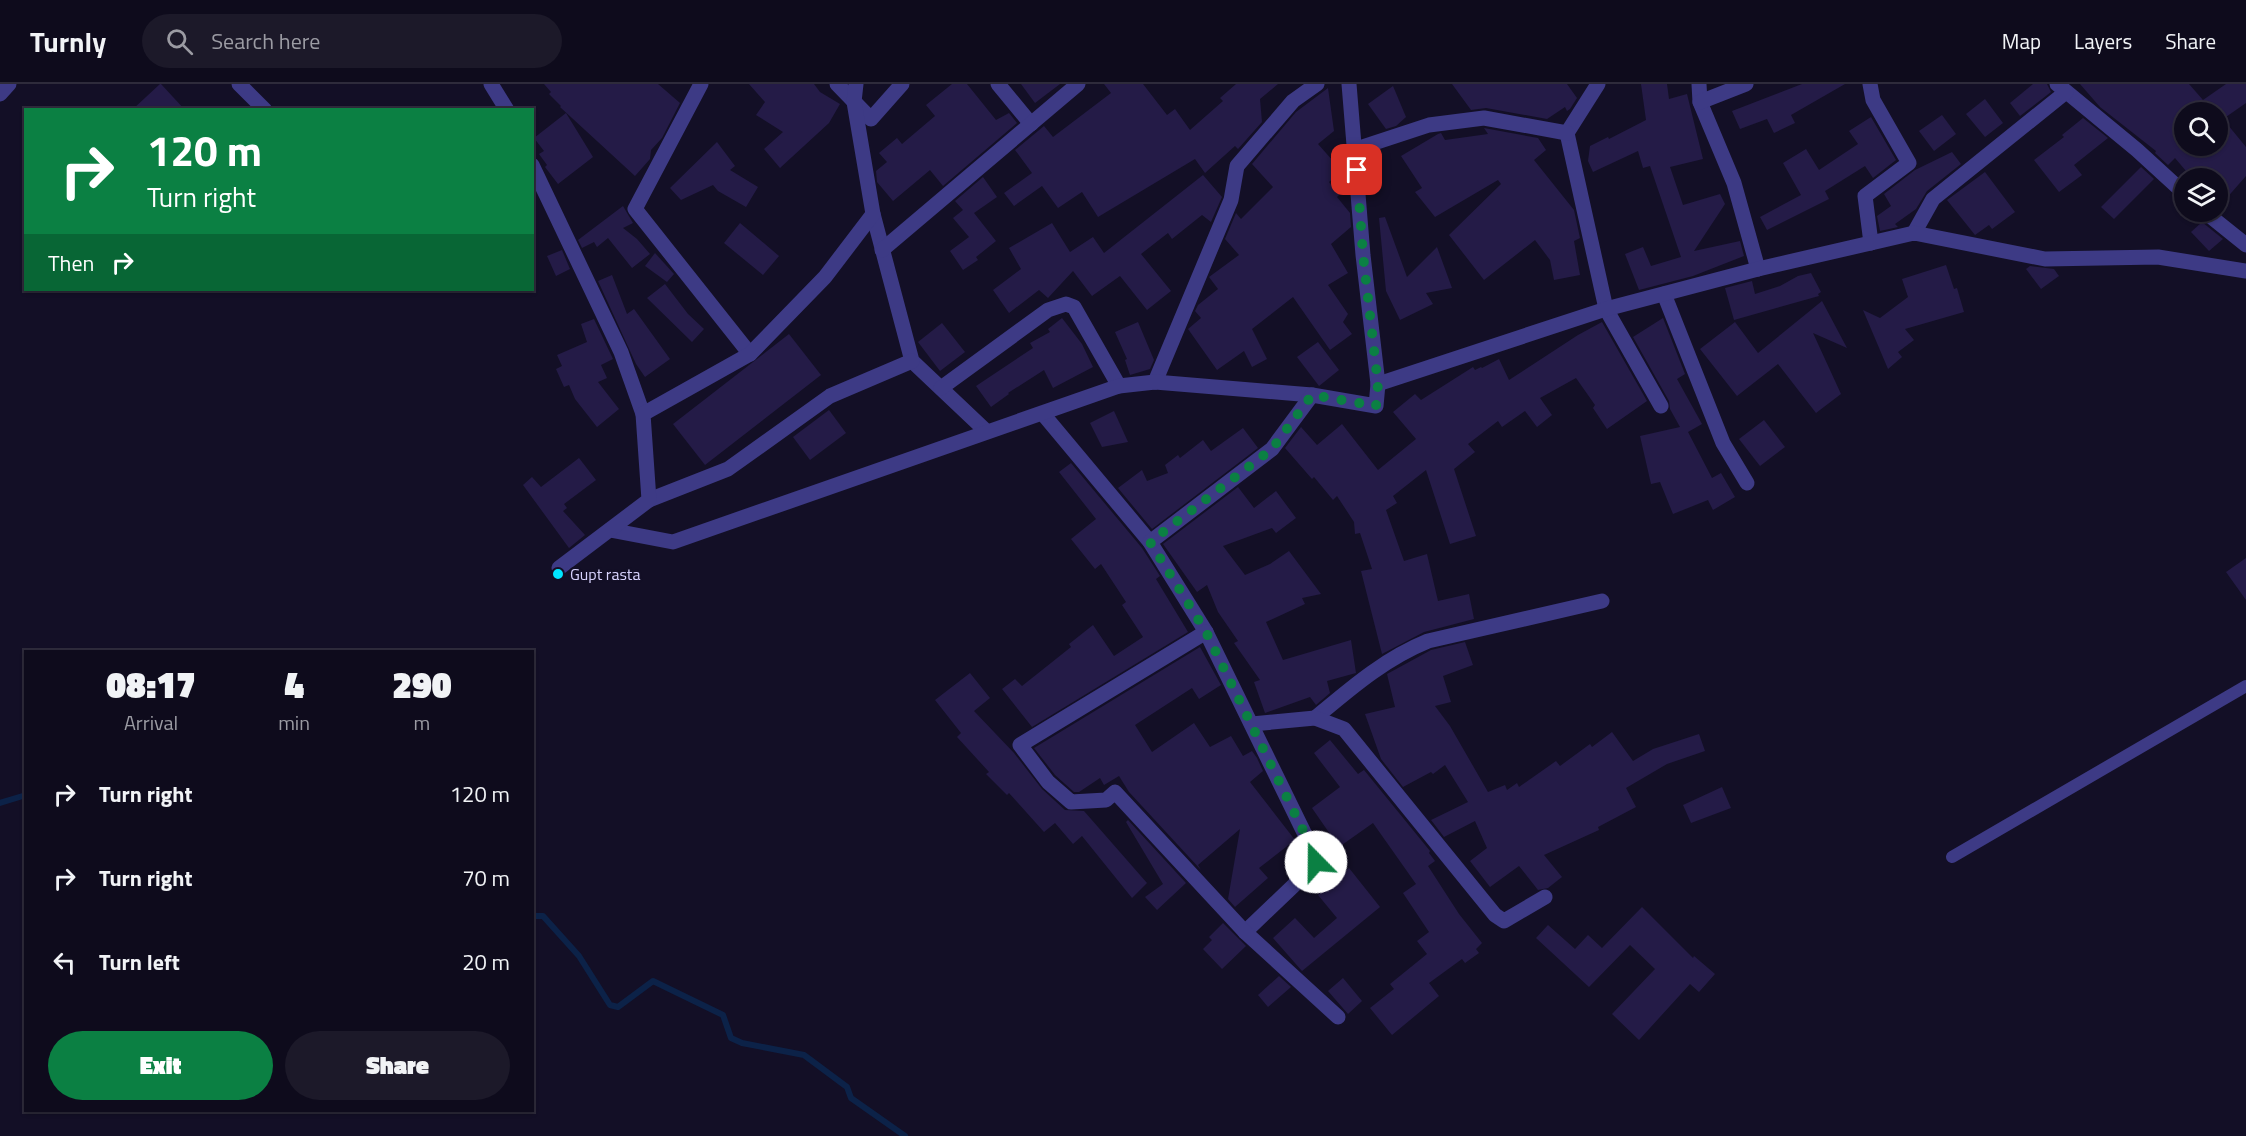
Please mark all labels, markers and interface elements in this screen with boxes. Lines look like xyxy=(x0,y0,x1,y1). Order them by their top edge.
search box xyxy=(142,14,562,68)
text: Turnly xyxy=(30,20,106,63)
text: Search here xyxy=(211,24,320,58)
icon: search xyxy=(163,25,196,58)
text: Map xyxy=(2002,25,2041,57)
text: Layers xyxy=(2074,25,2132,57)
text: Share xyxy=(2165,25,2216,57)
map controls xyxy=(2174,102,2228,222)
button: search xyxy=(2174,102,2228,156)
text: 120 m xyxy=(147,118,262,182)
icon: right xyxy=(48,132,126,210)
pin xyxy=(1331,144,1382,195)
icon: arrive xyxy=(1340,153,1373,186)
button: layers xyxy=(2174,168,2228,222)
text: Turn right xyxy=(147,176,256,217)
text: Then xyxy=(48,246,94,280)
icon: right xyxy=(106,246,139,279)
place label: Gupt rasta xyxy=(570,562,641,586)
marker: Gupt rasta xyxy=(551,567,565,581)
text: 08:17 xyxy=(106,657,196,712)
text: 4 xyxy=(284,657,304,712)
text: 290 xyxy=(392,657,452,712)
text: Arrival xyxy=(124,707,178,738)
text: min xyxy=(278,707,310,738)
text: m xyxy=(414,707,430,738)
text: Turn right xyxy=(99,777,193,811)
text: 120 m xyxy=(450,777,510,811)
icon: right xyxy=(48,778,81,811)
position arrow xyxy=(1284,830,1348,894)
text: Turn right xyxy=(99,861,193,895)
text: 70 m xyxy=(462,861,510,895)
icon: right xyxy=(48,862,81,895)
text: Turn left xyxy=(99,945,180,979)
text: 20 m xyxy=(462,945,510,979)
icon: left xyxy=(48,946,81,979)
button: Exit xyxy=(48,1031,273,1100)
button: Share xyxy=(285,1031,510,1100)

